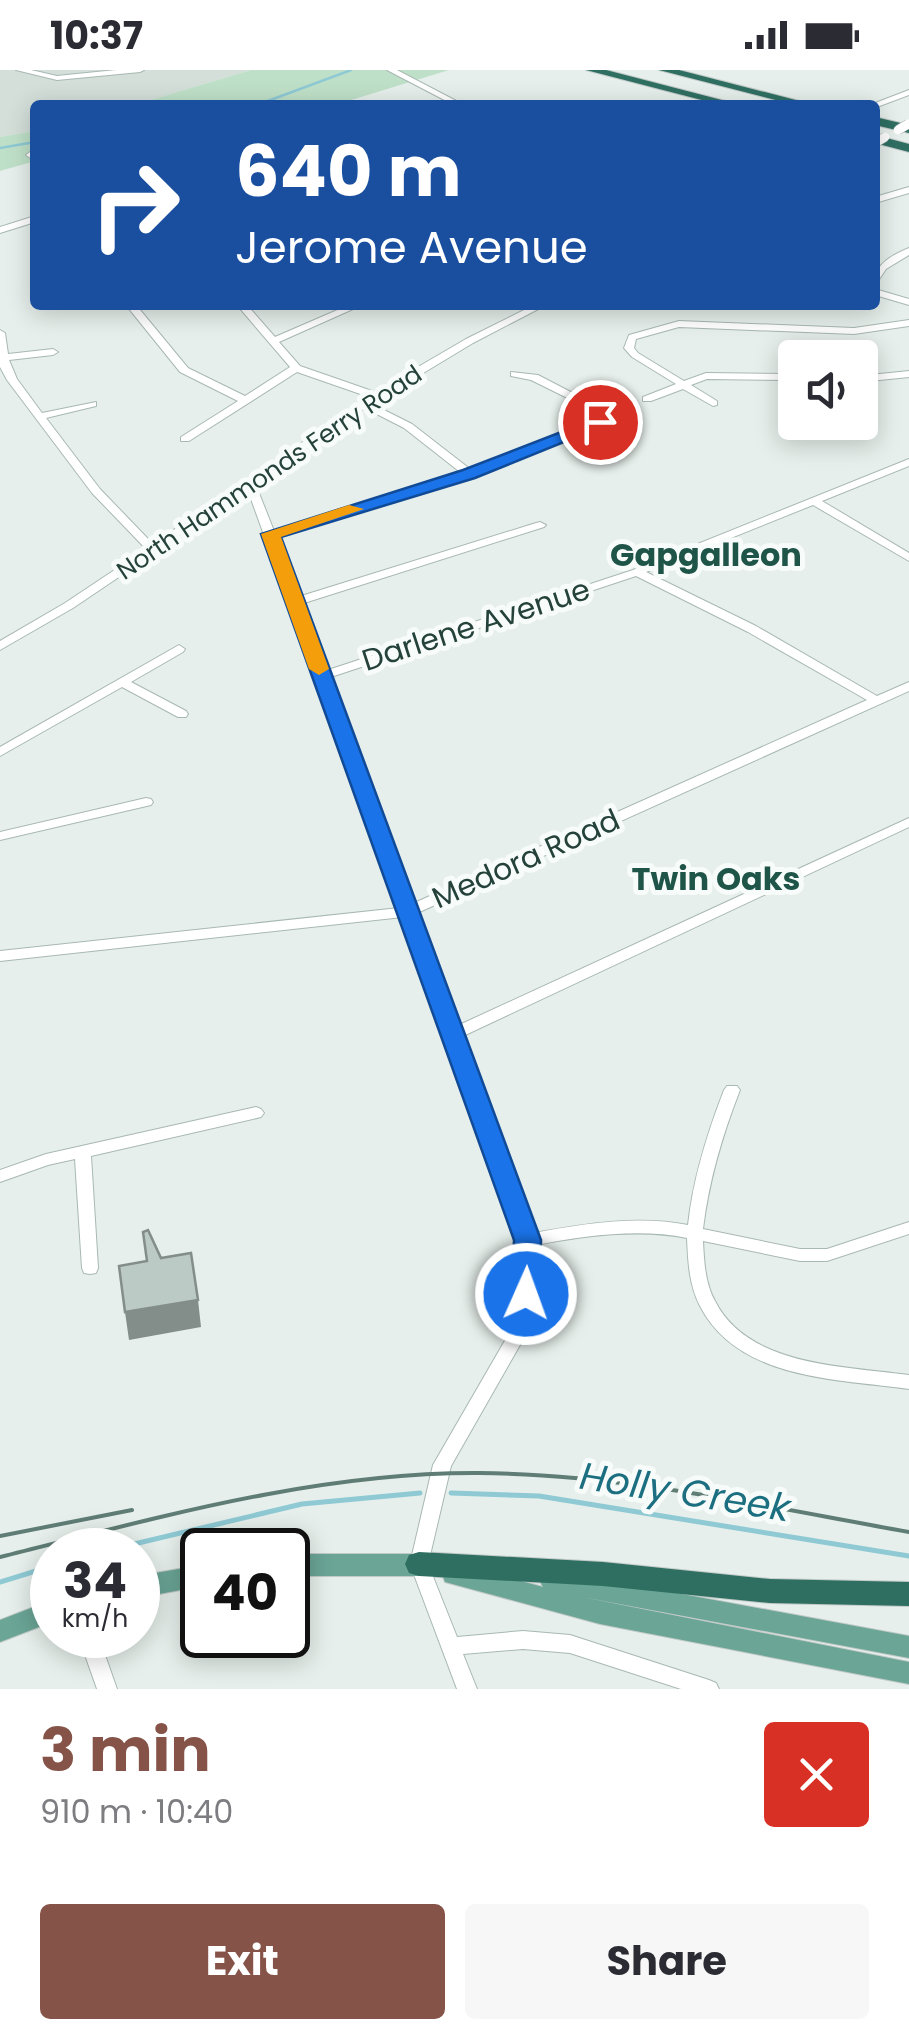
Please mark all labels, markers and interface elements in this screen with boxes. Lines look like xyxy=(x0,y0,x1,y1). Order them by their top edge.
text: 10:37 xyxy=(50,9,143,62)
text: 640 m xyxy=(235,122,462,221)
icon: right xyxy=(70,140,200,270)
text: Jerome Avenue xyxy=(235,216,588,279)
map controls xyxy=(778,340,878,440)
button: sound xyxy=(778,340,878,440)
street label: North Hammonds Ferry Road xyxy=(110,357,429,588)
pin xyxy=(558,380,643,465)
icon: arrive xyxy=(573,395,628,450)
district label: Gapgalleon xyxy=(610,532,802,577)
street label: Darlene Avenue xyxy=(356,567,595,682)
street label: Medora Road xyxy=(425,798,627,919)
district label: Twin Oaks xyxy=(632,856,800,901)
position arrow xyxy=(474,1242,578,1346)
water label: Holly Creek xyxy=(576,1449,795,1534)
speed limit sign: 40 xyxy=(180,1528,310,1658)
text: 34 xyxy=(63,1545,127,1616)
text: km/h xyxy=(62,1601,128,1636)
text: 3 min xyxy=(40,1708,211,1792)
button: close xyxy=(764,1722,869,1827)
text: 910 m · 10:40 xyxy=(40,1789,233,1834)
button: Exit xyxy=(40,1904,445,2019)
button: Share xyxy=(465,1904,869,2019)

